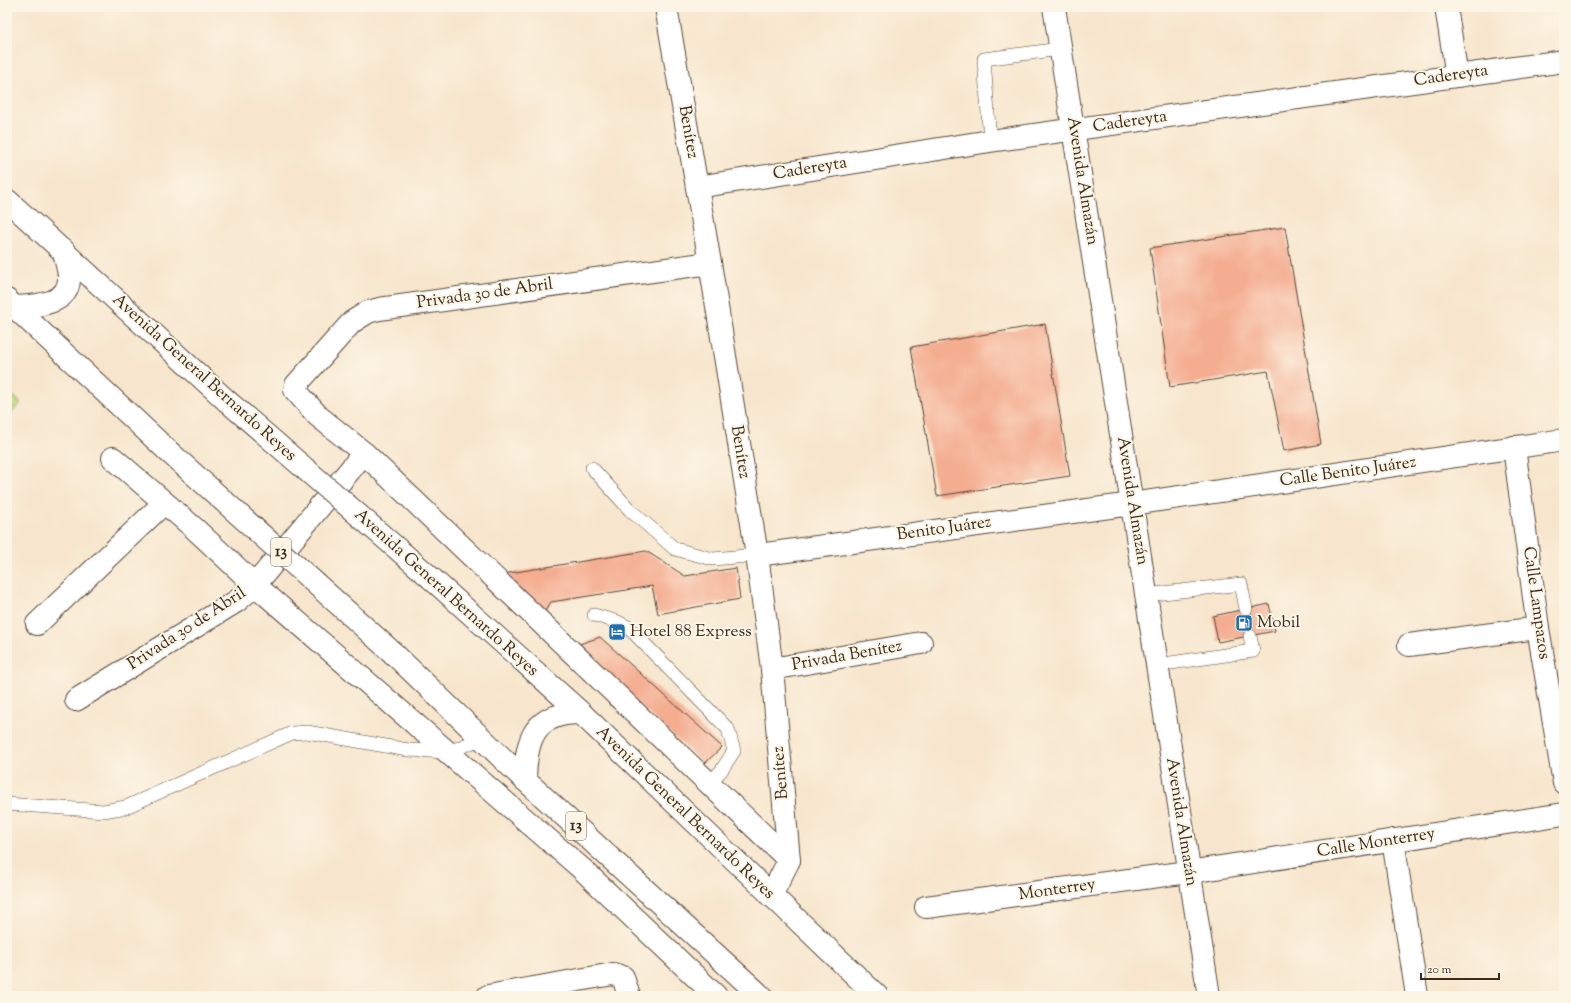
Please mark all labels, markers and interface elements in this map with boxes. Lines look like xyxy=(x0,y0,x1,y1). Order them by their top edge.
street label: Cadereyta xyxy=(1412,59,1490,93)
street label: Benítez xyxy=(672,104,704,160)
street label: Cadereyta xyxy=(1091,105,1169,139)
street label: Avenida Almazán xyxy=(1060,115,1104,247)
street label: Cadereyta xyxy=(771,151,849,187)
street label: Privada 30 de Abril xyxy=(415,273,555,315)
street label: Avenida General Bernardo Reyes xyxy=(107,289,302,468)
street label: Benítez xyxy=(724,424,756,480)
street label: Avenida Almazán xyxy=(1110,435,1154,567)
street label: Calle Benito Juárez xyxy=(1278,451,1418,493)
street label: Avenida General Bernardo Reyes xyxy=(349,504,544,683)
street label: Benito Juárez xyxy=(895,510,993,548)
road number: 13 xyxy=(271,538,291,566)
street label: Calle Lampazos xyxy=(1516,545,1556,661)
street label: Privada 30 de Abril xyxy=(123,581,251,676)
place label: Mobil xyxy=(1257,611,1301,635)
fuel station icon: Mobil xyxy=(1234,613,1254,633)
place label: Hotel 88 Express xyxy=(630,620,752,644)
hotel icon: Hotel 88 Express xyxy=(607,622,627,642)
street label: Privada Benítez xyxy=(790,634,904,678)
street label: Avenida General Bernardo Reyes xyxy=(590,721,780,905)
street label: Benítez xyxy=(767,745,795,801)
street label: Avenida Almazán xyxy=(1159,756,1203,888)
road number: 13 xyxy=(566,812,586,840)
street label: Calle Monterrey xyxy=(1315,822,1437,864)
street label: Monterrey xyxy=(1017,873,1097,907)
scale bar xyxy=(1421,955,1499,981)
text: 20 m xyxy=(1427,961,1452,979)

